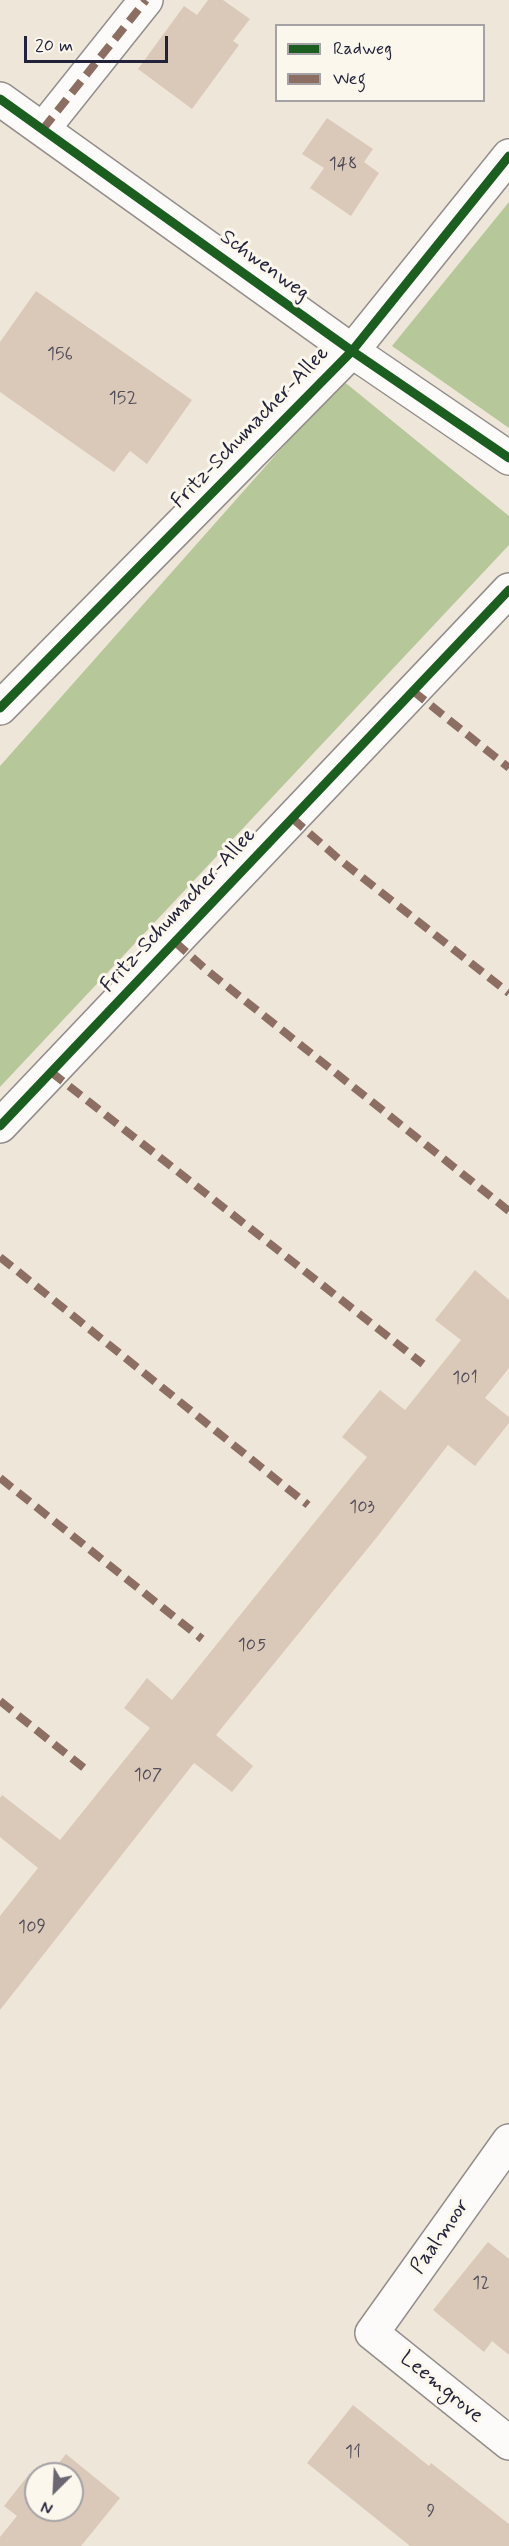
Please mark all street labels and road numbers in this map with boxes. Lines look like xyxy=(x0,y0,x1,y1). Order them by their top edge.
street label: Schwenweg xyxy=(214,225,314,307)
street label: Fritz-Schumacher-Allee xyxy=(167,341,335,515)
street label: Fritz-Schumacher-Allee xyxy=(96,823,262,999)
street label: Paalmoor xyxy=(406,2194,476,2280)
street label: Leemgrove xyxy=(394,2347,488,2429)

